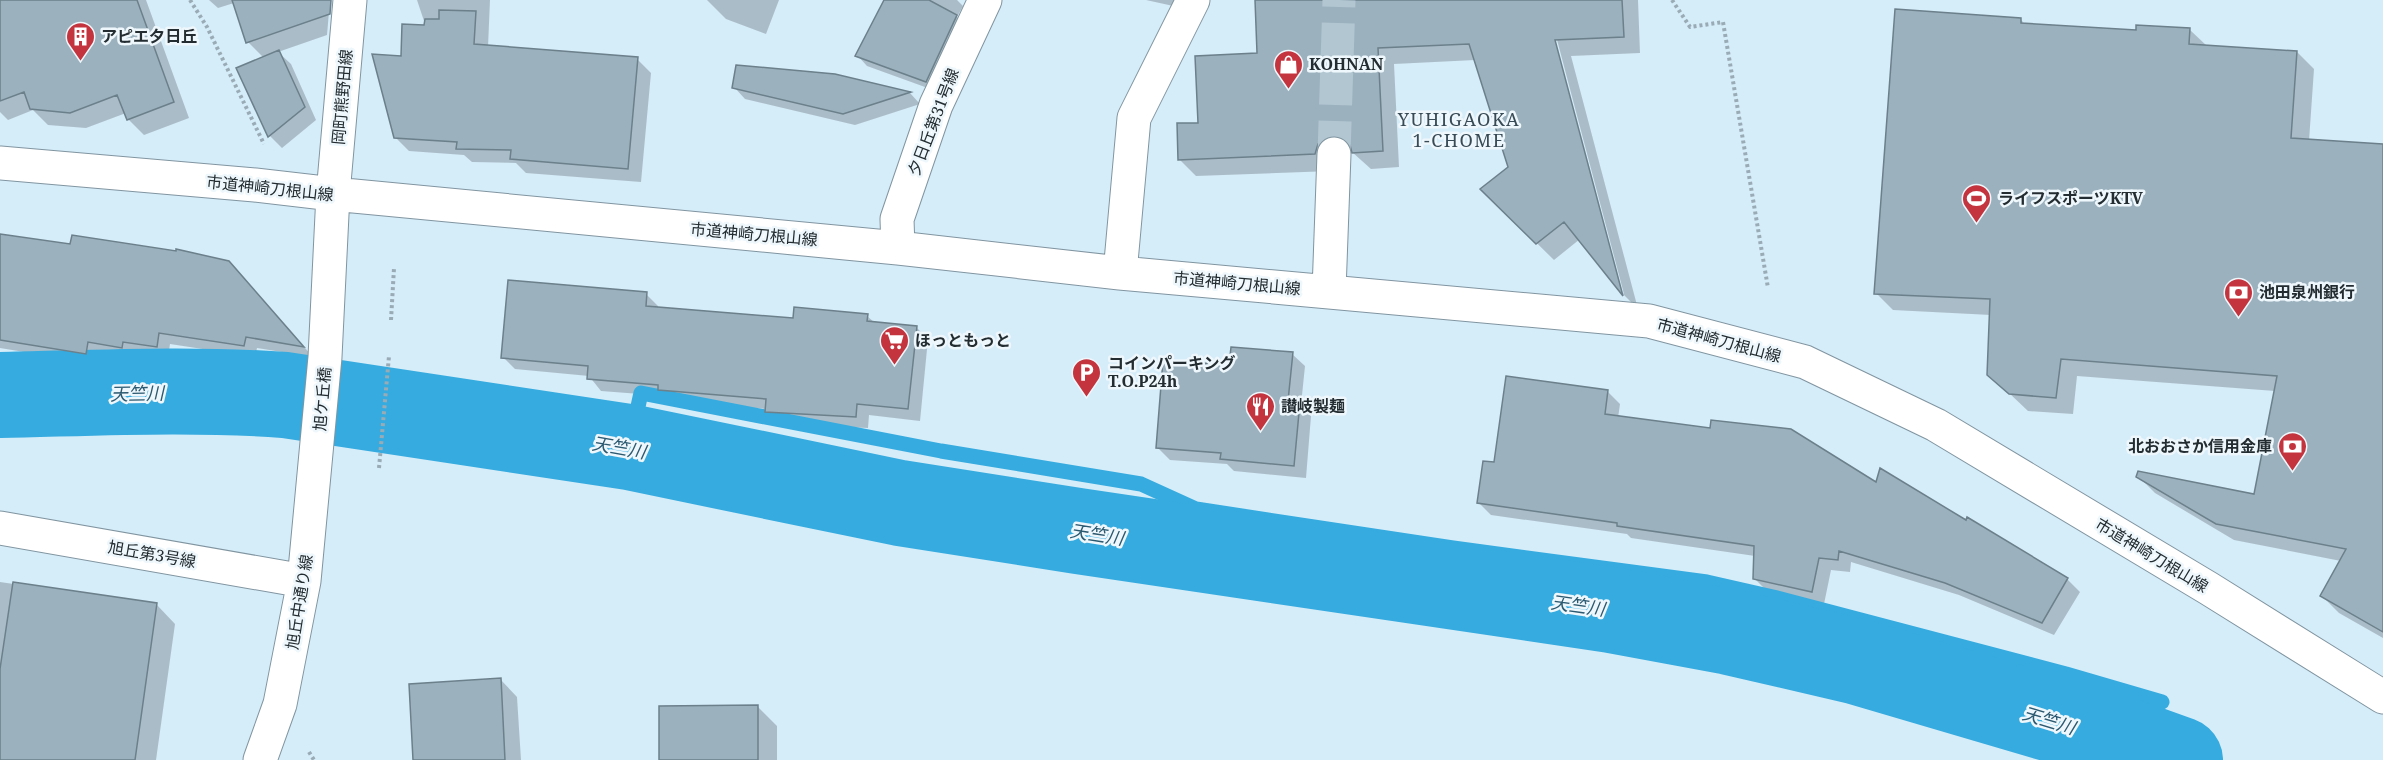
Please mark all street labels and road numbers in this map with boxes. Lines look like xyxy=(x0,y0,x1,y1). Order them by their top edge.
street label: 岡町熊野田線 xyxy=(327,48,357,146)
street label: 夕日丘第31号線 xyxy=(902,65,964,179)
street label: 市道神崎刀根山線 xyxy=(205,170,335,206)
street label: 市道神崎刀根山線 xyxy=(689,217,819,251)
street label: 市道神崎刀根山線 xyxy=(1172,266,1302,300)
street label: 市道神崎刀根山線 xyxy=(1654,313,1784,367)
street label: 旭ケ丘橋 xyxy=(308,366,336,432)
street label: 市道神崎刀根山線 xyxy=(2091,513,2213,597)
street label: 旭丘第3号線 xyxy=(106,535,198,573)
street label: 旭丘中通り線 xyxy=(281,553,317,651)

